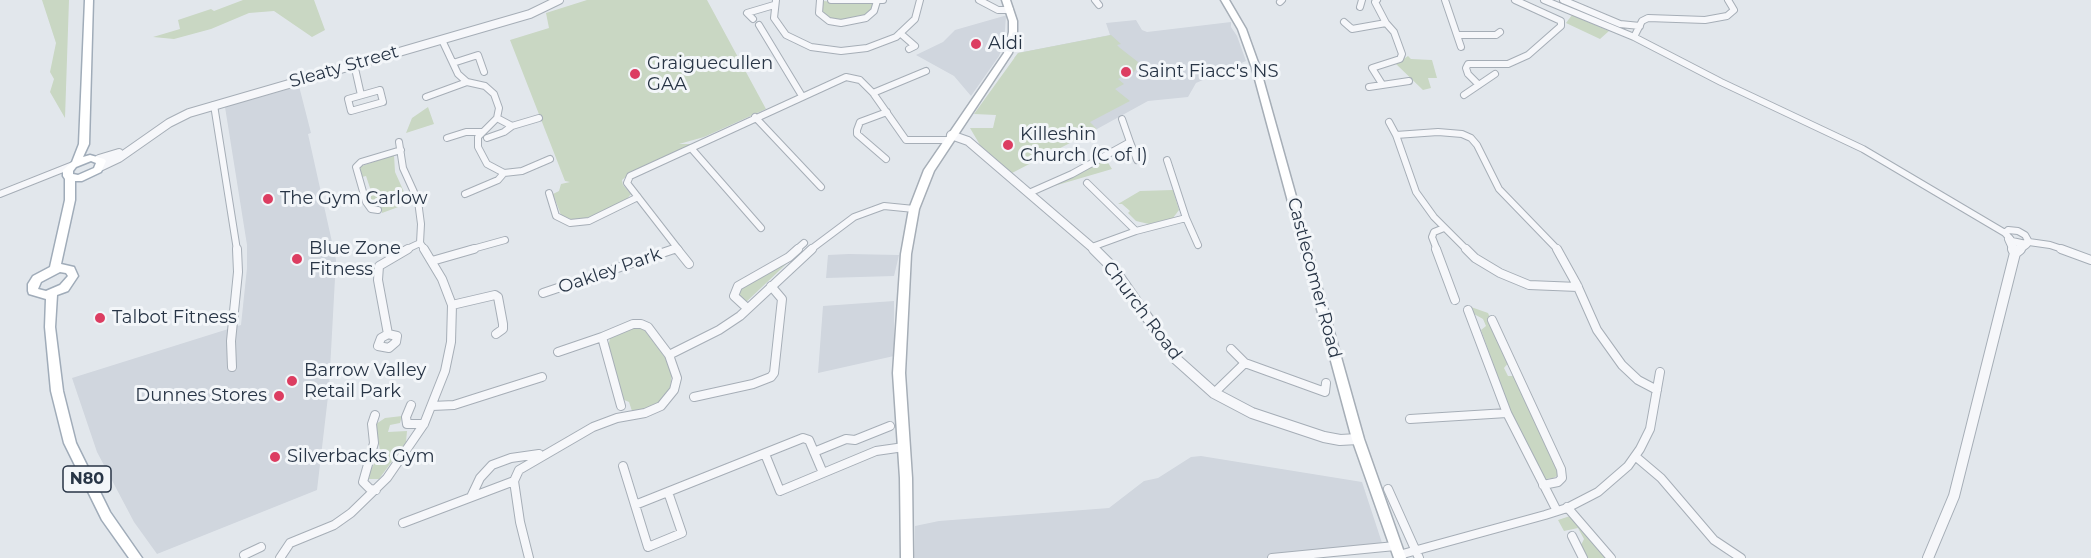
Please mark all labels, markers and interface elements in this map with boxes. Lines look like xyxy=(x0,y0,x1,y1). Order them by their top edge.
place label: Aldi xyxy=(988,33,1023,55)
marker: Aldi xyxy=(969,37,983,51)
street label: Sleaty Street xyxy=(287,41,401,93)
place label: Graiguecullen GAA xyxy=(647,53,773,96)
place label: Saint Fiacc's NS xyxy=(1138,61,1279,83)
marker: Saint Fiacc's NS xyxy=(1119,65,1133,79)
marker: Graiguecullen GAA xyxy=(628,67,642,81)
place label: Killeshin Church (C of I) xyxy=(1020,124,1148,166)
marker: Killeshin Church (C of I) xyxy=(1001,138,1015,152)
place label: The Gym Carlow xyxy=(280,188,428,210)
marker: The Gym Carlow xyxy=(261,192,275,206)
street label: Castlecomer Road xyxy=(1282,195,1346,361)
place label: Blue Zone Fitness xyxy=(309,238,401,280)
street label: Oakley Park xyxy=(556,243,664,299)
marker: Blue Zone Fitness xyxy=(290,252,304,266)
street label: Church Road xyxy=(1098,257,1186,365)
place label: Talbot Fitness xyxy=(112,307,237,329)
marker: Talbot Fitness xyxy=(93,311,107,325)
place label: Barrow Valley Retail Park xyxy=(304,360,426,403)
marker: Barrow Valley Retail Park xyxy=(285,374,299,388)
place label: Dunnes Stores xyxy=(135,385,267,407)
marker: Dunnes Stores xyxy=(272,389,286,403)
place label: Silverbacks Gym xyxy=(287,446,435,468)
marker: Silverbacks Gym xyxy=(268,450,282,464)
road number: N80 xyxy=(63,466,111,492)

